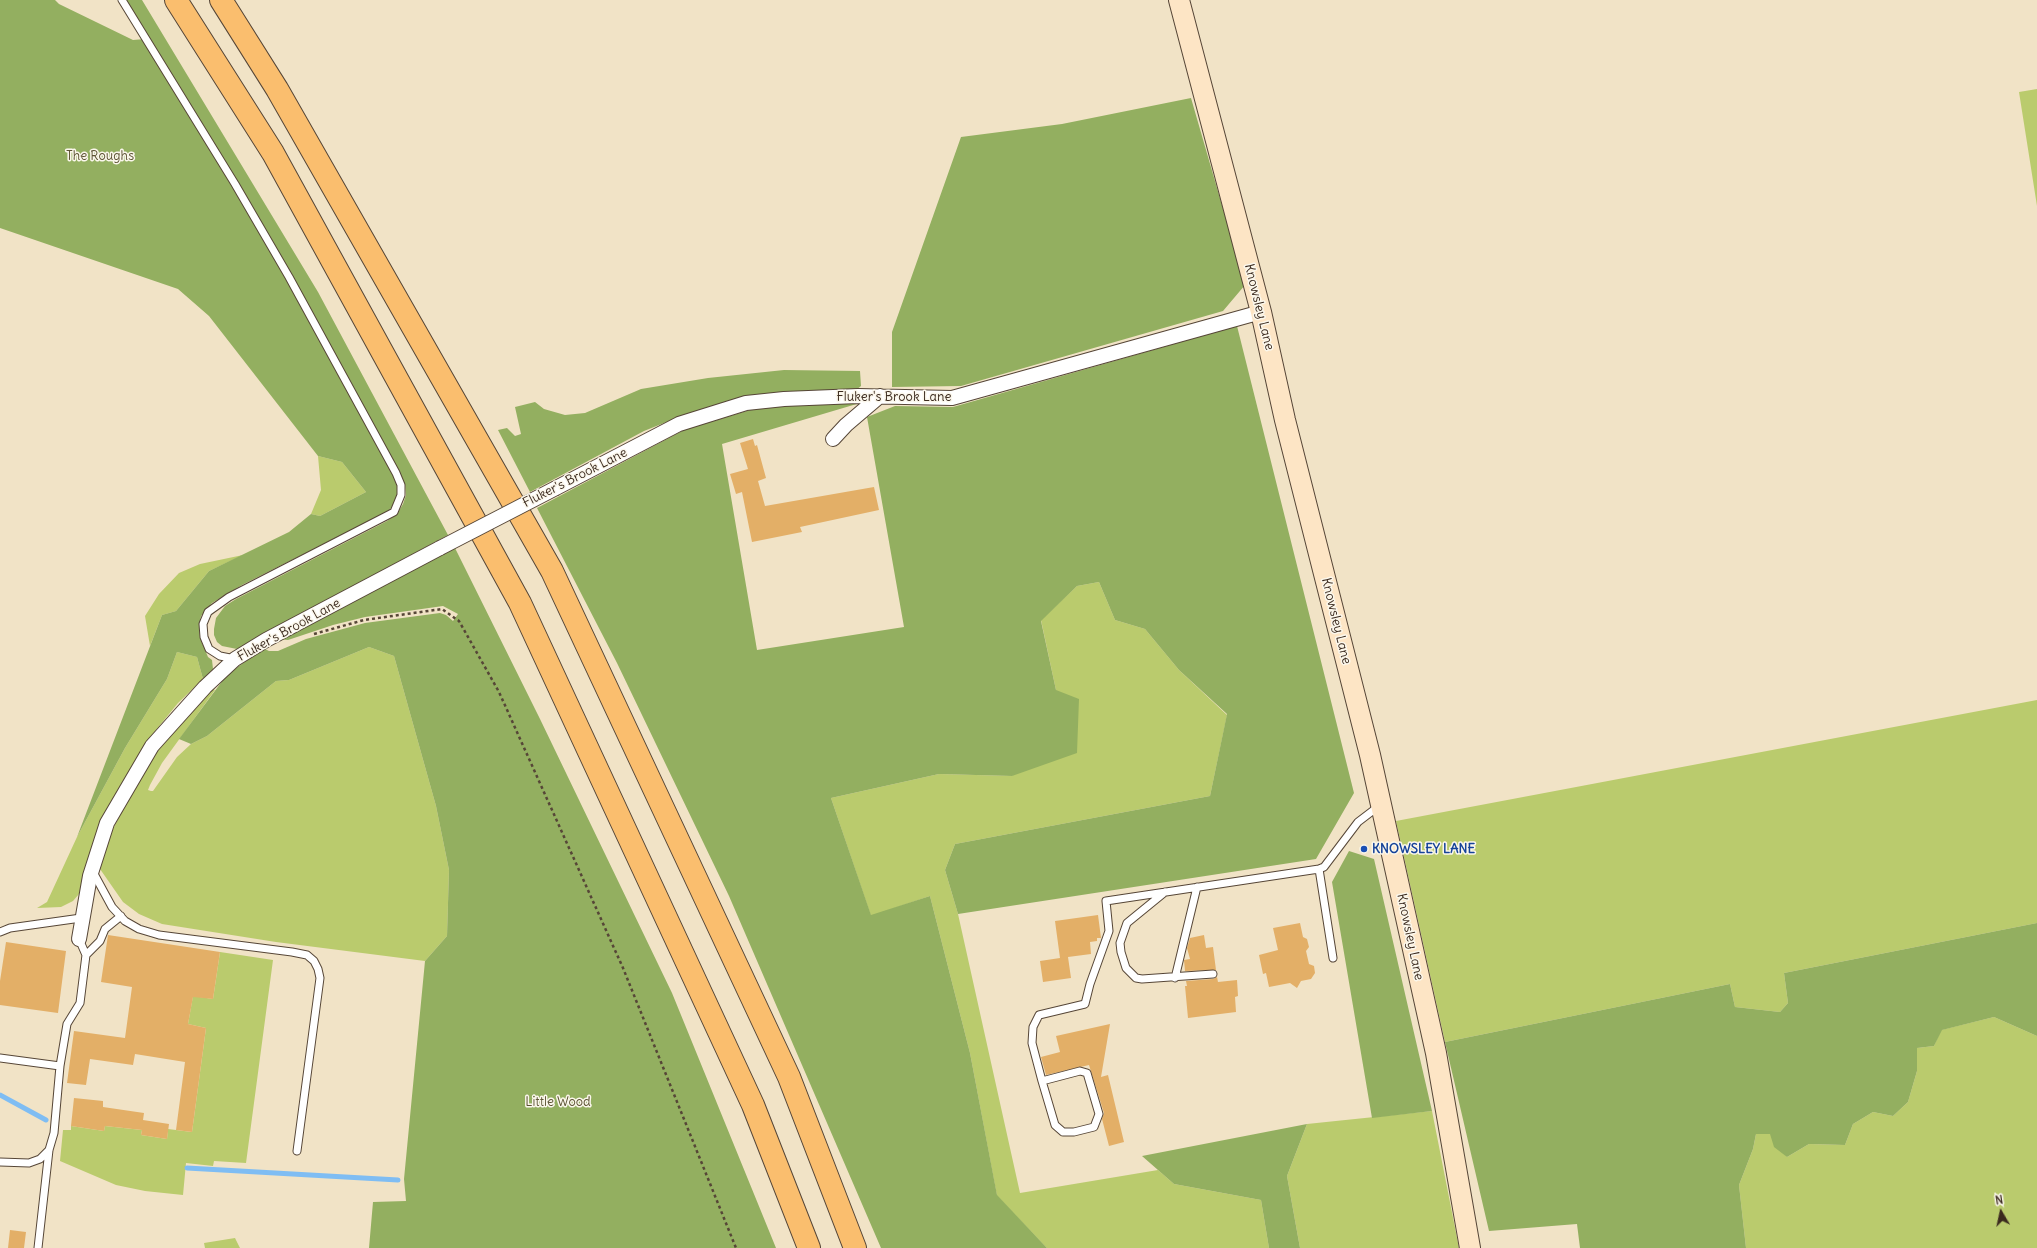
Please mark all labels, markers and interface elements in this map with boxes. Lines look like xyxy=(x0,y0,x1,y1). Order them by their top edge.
park label: The Roughs xyxy=(66,148,134,164)
street label: Knowsley Lane xyxy=(1241,262,1277,352)
street label: Fluker's Brook Lane xyxy=(836,389,952,405)
street label: Fluker's Brook Lane xyxy=(520,445,630,511)
street label: Knowsley Lane xyxy=(1318,576,1354,666)
street label: Fluker's Brook Lane xyxy=(235,595,343,665)
place label: KNOWSLEY LANE xyxy=(1372,841,1475,857)
marker: KNOWSLEY LANE xyxy=(1359,844,1369,854)
street label: Knowsley Lane xyxy=(1393,892,1427,982)
park label: Little Wood xyxy=(525,1094,591,1110)
north arrow xyxy=(1981,1192,2021,1232)
text: N xyxy=(1994,1193,2004,1208)

